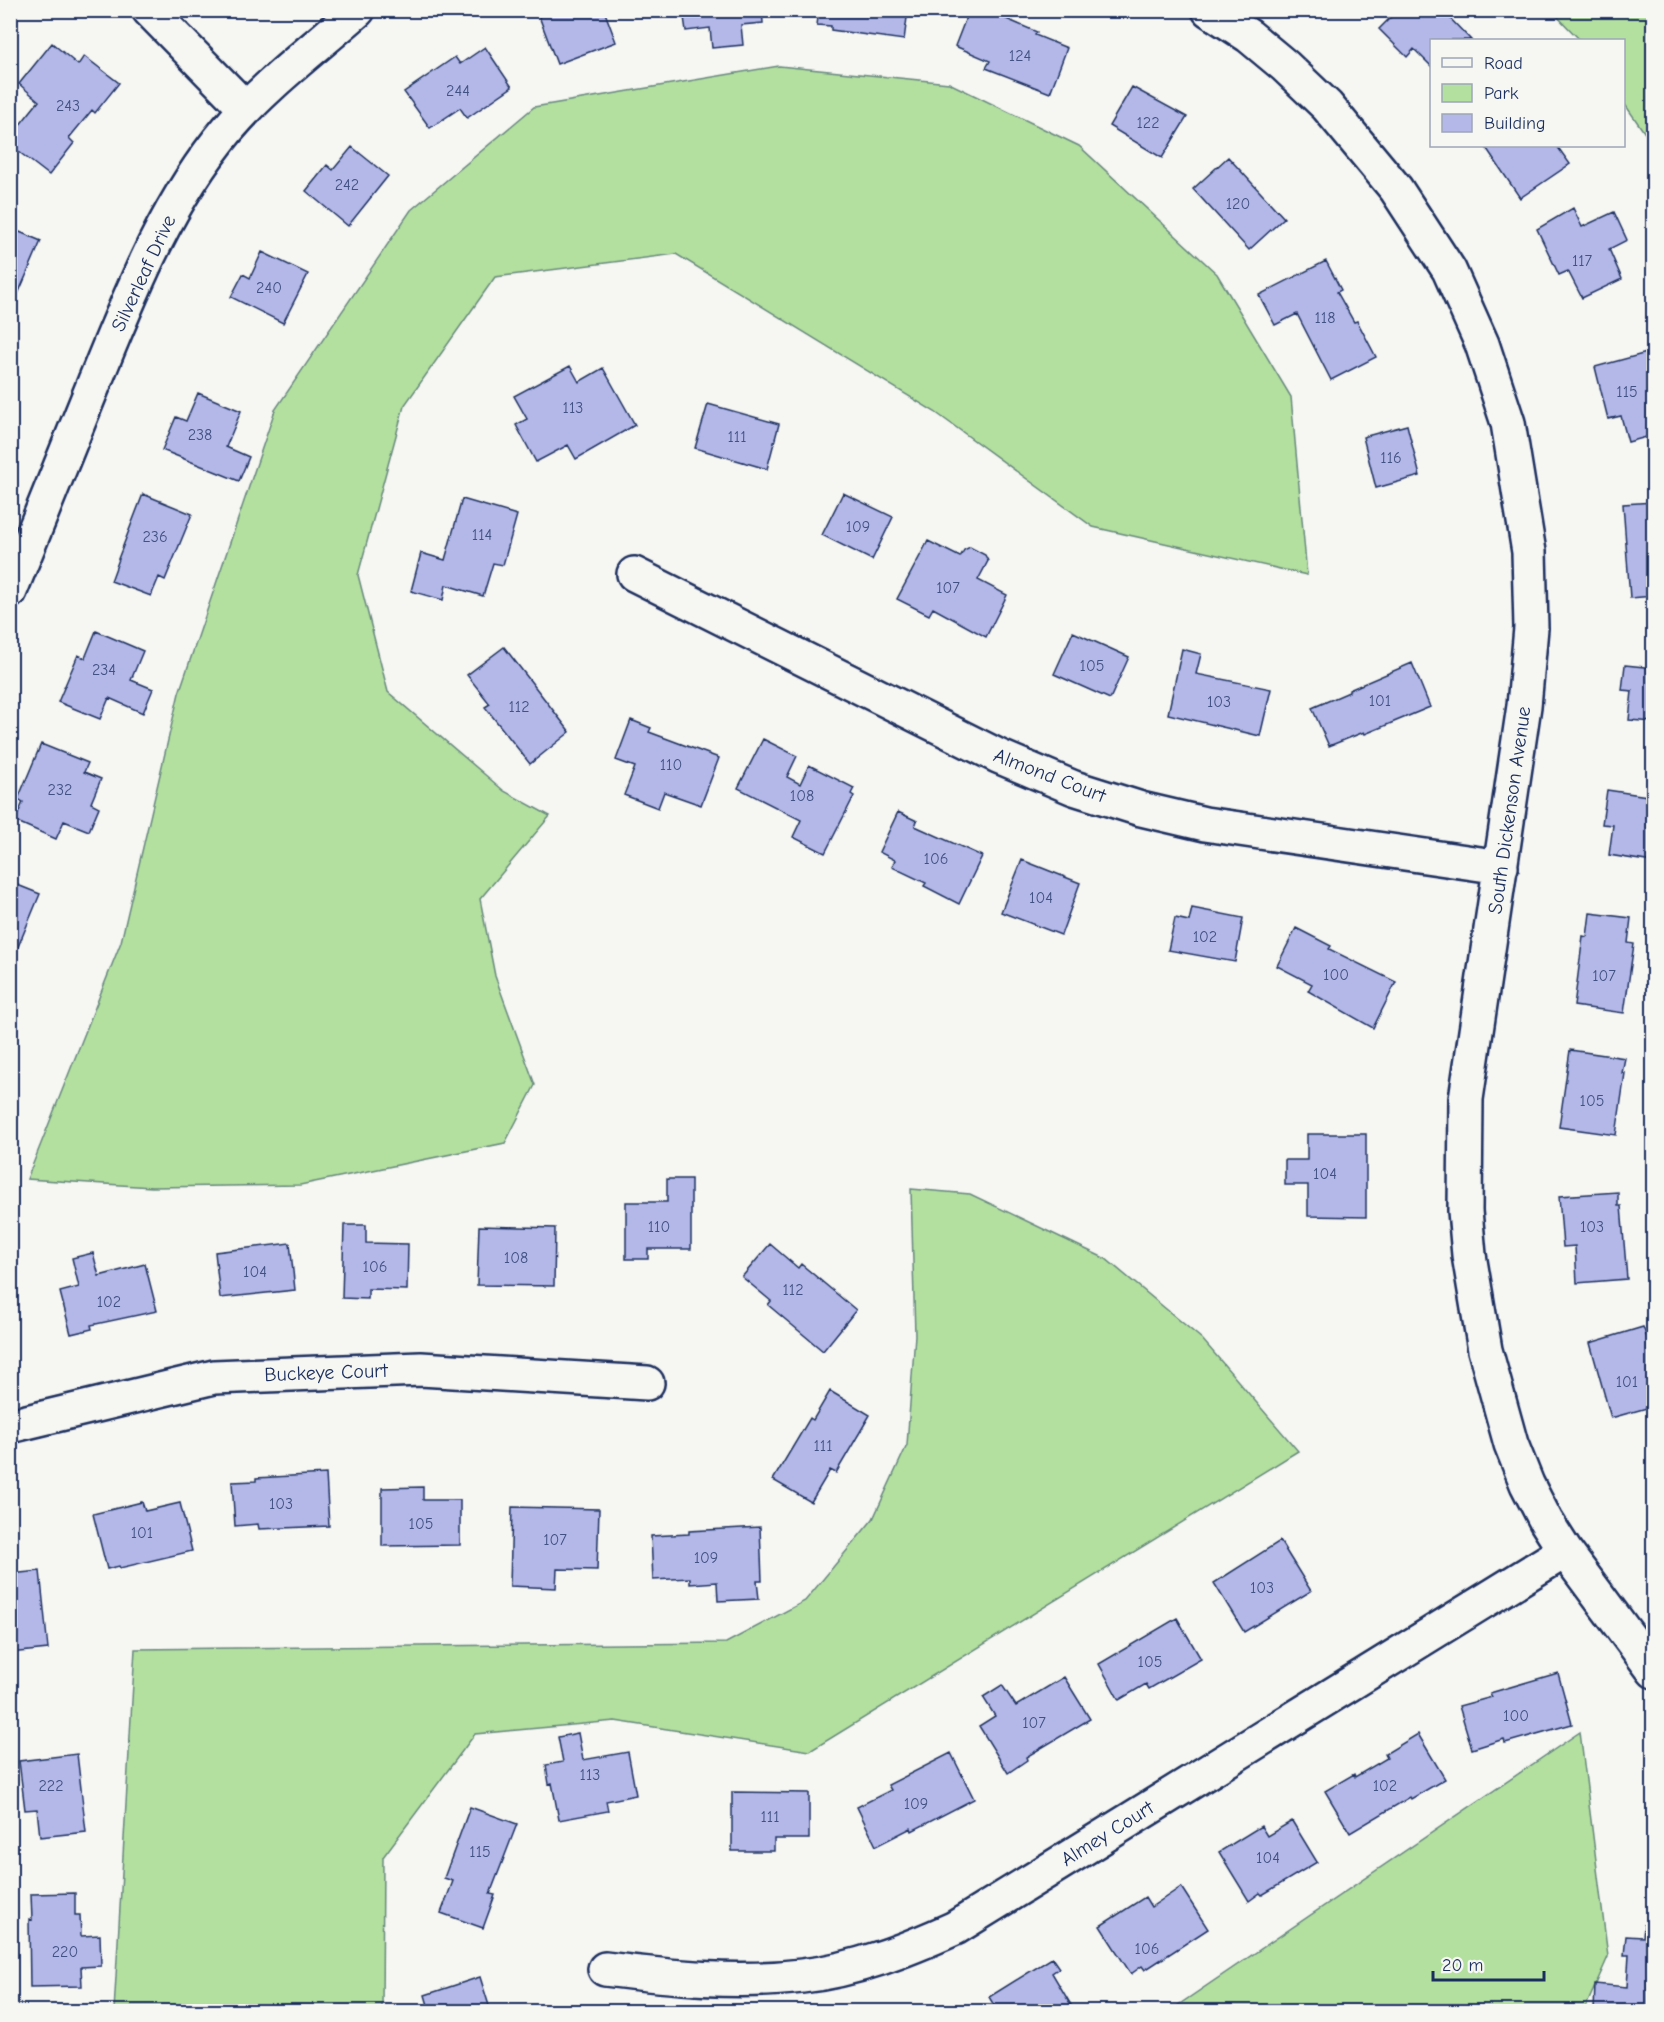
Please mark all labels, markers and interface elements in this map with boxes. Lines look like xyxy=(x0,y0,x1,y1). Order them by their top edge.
legend xyxy=(1430,39,1625,147)
house number: 124 xyxy=(1009,47,1031,65)
text: Road xyxy=(1484,53,1523,74)
house number: 244 xyxy=(446,82,470,100)
text: Park xyxy=(1484,83,1519,104)
house number: 243 xyxy=(56,97,80,115)
text: Building xyxy=(1484,113,1546,134)
house number: 122 xyxy=(1136,114,1160,132)
house number: 242 xyxy=(335,176,359,194)
house number: 120 xyxy=(1226,195,1250,213)
street label: Silverleaf Drive xyxy=(106,211,180,335)
house number: 117 xyxy=(1572,252,1593,270)
house number: 240 xyxy=(256,279,282,297)
house number: 118 xyxy=(1315,309,1335,327)
house number: 115 xyxy=(1616,383,1638,401)
house number: 113 xyxy=(563,399,583,417)
house number: 238 xyxy=(188,426,212,444)
house number: 111 xyxy=(727,428,747,446)
house number: 116 xyxy=(1380,449,1402,467)
house number: 109 xyxy=(846,518,870,536)
house number: 114 xyxy=(472,526,492,544)
house number: 236 xyxy=(142,528,168,546)
house number: 107 xyxy=(936,579,960,597)
house number: 105 xyxy=(1080,657,1104,675)
house number: 234 xyxy=(92,661,116,679)
house number: 101 xyxy=(1369,692,1391,710)
house number: 103 xyxy=(1207,693,1231,711)
house number: 112 xyxy=(508,698,530,716)
street label: South Dickenson Avenue xyxy=(1484,705,1535,915)
street label: Almond Court xyxy=(991,744,1110,808)
house number: 110 xyxy=(660,756,682,774)
house number: 232 xyxy=(48,781,72,799)
house number: 108 xyxy=(790,787,814,805)
house number: 106 xyxy=(924,850,948,868)
house number: 104 xyxy=(1029,889,1053,907)
house number: 102 xyxy=(1193,928,1217,946)
house number: 100 xyxy=(1323,966,1349,984)
house number: 107 xyxy=(1592,967,1616,985)
house number: 105 xyxy=(1580,1092,1604,1110)
house number: 104 xyxy=(1313,1165,1337,1183)
house number: 110 xyxy=(648,1218,670,1236)
house number: 103 xyxy=(1580,1218,1604,1236)
house number: 108 xyxy=(504,1249,528,1267)
house number: 106 xyxy=(363,1258,387,1276)
house number: 104 xyxy=(243,1263,267,1281)
house number: 112 xyxy=(782,1281,804,1299)
house number: 102 xyxy=(97,1293,121,1311)
street label: Buckeye Court xyxy=(264,1359,389,1386)
house number: 101 xyxy=(1616,1373,1638,1391)
house number: 111 xyxy=(813,1437,833,1455)
house number: 103 xyxy=(269,1495,293,1513)
house number: 105 xyxy=(409,1515,433,1533)
house number: 101 xyxy=(131,1524,153,1542)
house number: 107 xyxy=(543,1531,567,1549)
house number: 109 xyxy=(694,1549,718,1567)
house number: 103 xyxy=(1250,1579,1274,1597)
house number: 105 xyxy=(1138,1653,1162,1671)
house number: 100 xyxy=(1503,1707,1529,1725)
house number: 107 xyxy=(1022,1714,1046,1732)
house number: 113 xyxy=(580,1766,600,1784)
house number: 222 xyxy=(38,1777,64,1795)
house number: 102 xyxy=(1373,1777,1397,1795)
house number: 109 xyxy=(904,1795,928,1813)
street label: Almey Court xyxy=(1057,1795,1159,1871)
house number: 111 xyxy=(760,1808,780,1826)
house number: 115 xyxy=(469,1843,491,1861)
house number: 104 xyxy=(1256,1849,1280,1867)
house number: 106 xyxy=(1135,1940,1159,1958)
house number: 220 xyxy=(52,1943,78,1961)
scale bar xyxy=(1433,1944,1544,1982)
text: 20 m xyxy=(1442,1955,1483,1976)

